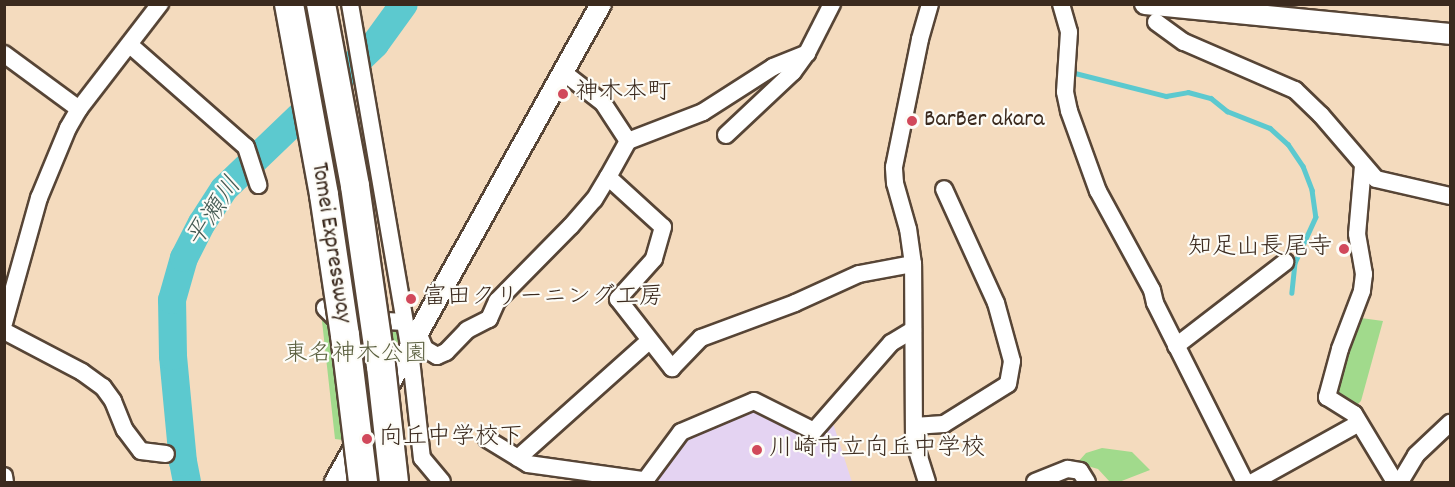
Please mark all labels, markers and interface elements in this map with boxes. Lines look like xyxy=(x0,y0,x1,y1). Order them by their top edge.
place label: 神木本町 xyxy=(575,80,671,108)
marker: 神木本町 xyxy=(556,87,570,101)
place label: BarBer akara xyxy=(924,107,1044,135)
marker: BarBer akara xyxy=(905,114,919,128)
street label: Tomei Expressway xyxy=(303,161,357,325)
water label: 平瀬川 xyxy=(180,172,250,254)
place label: 知足山長尾寺 xyxy=(1188,235,1332,263)
marker: 知足山長尾寺 xyxy=(1337,242,1351,256)
place label: 富田クリーニング工房 xyxy=(423,285,663,313)
marker: 富田クリーニング工房 xyxy=(404,292,418,306)
park label: 東名神木公園 xyxy=(284,342,428,370)
place label: 向丘中学校下 xyxy=(379,425,523,453)
marker: 向丘中学校下 xyxy=(360,432,374,446)
place label: 川崎市立向丘中学校 xyxy=(769,436,985,464)
marker: 川崎市立向丘中学校 xyxy=(750,443,764,457)

